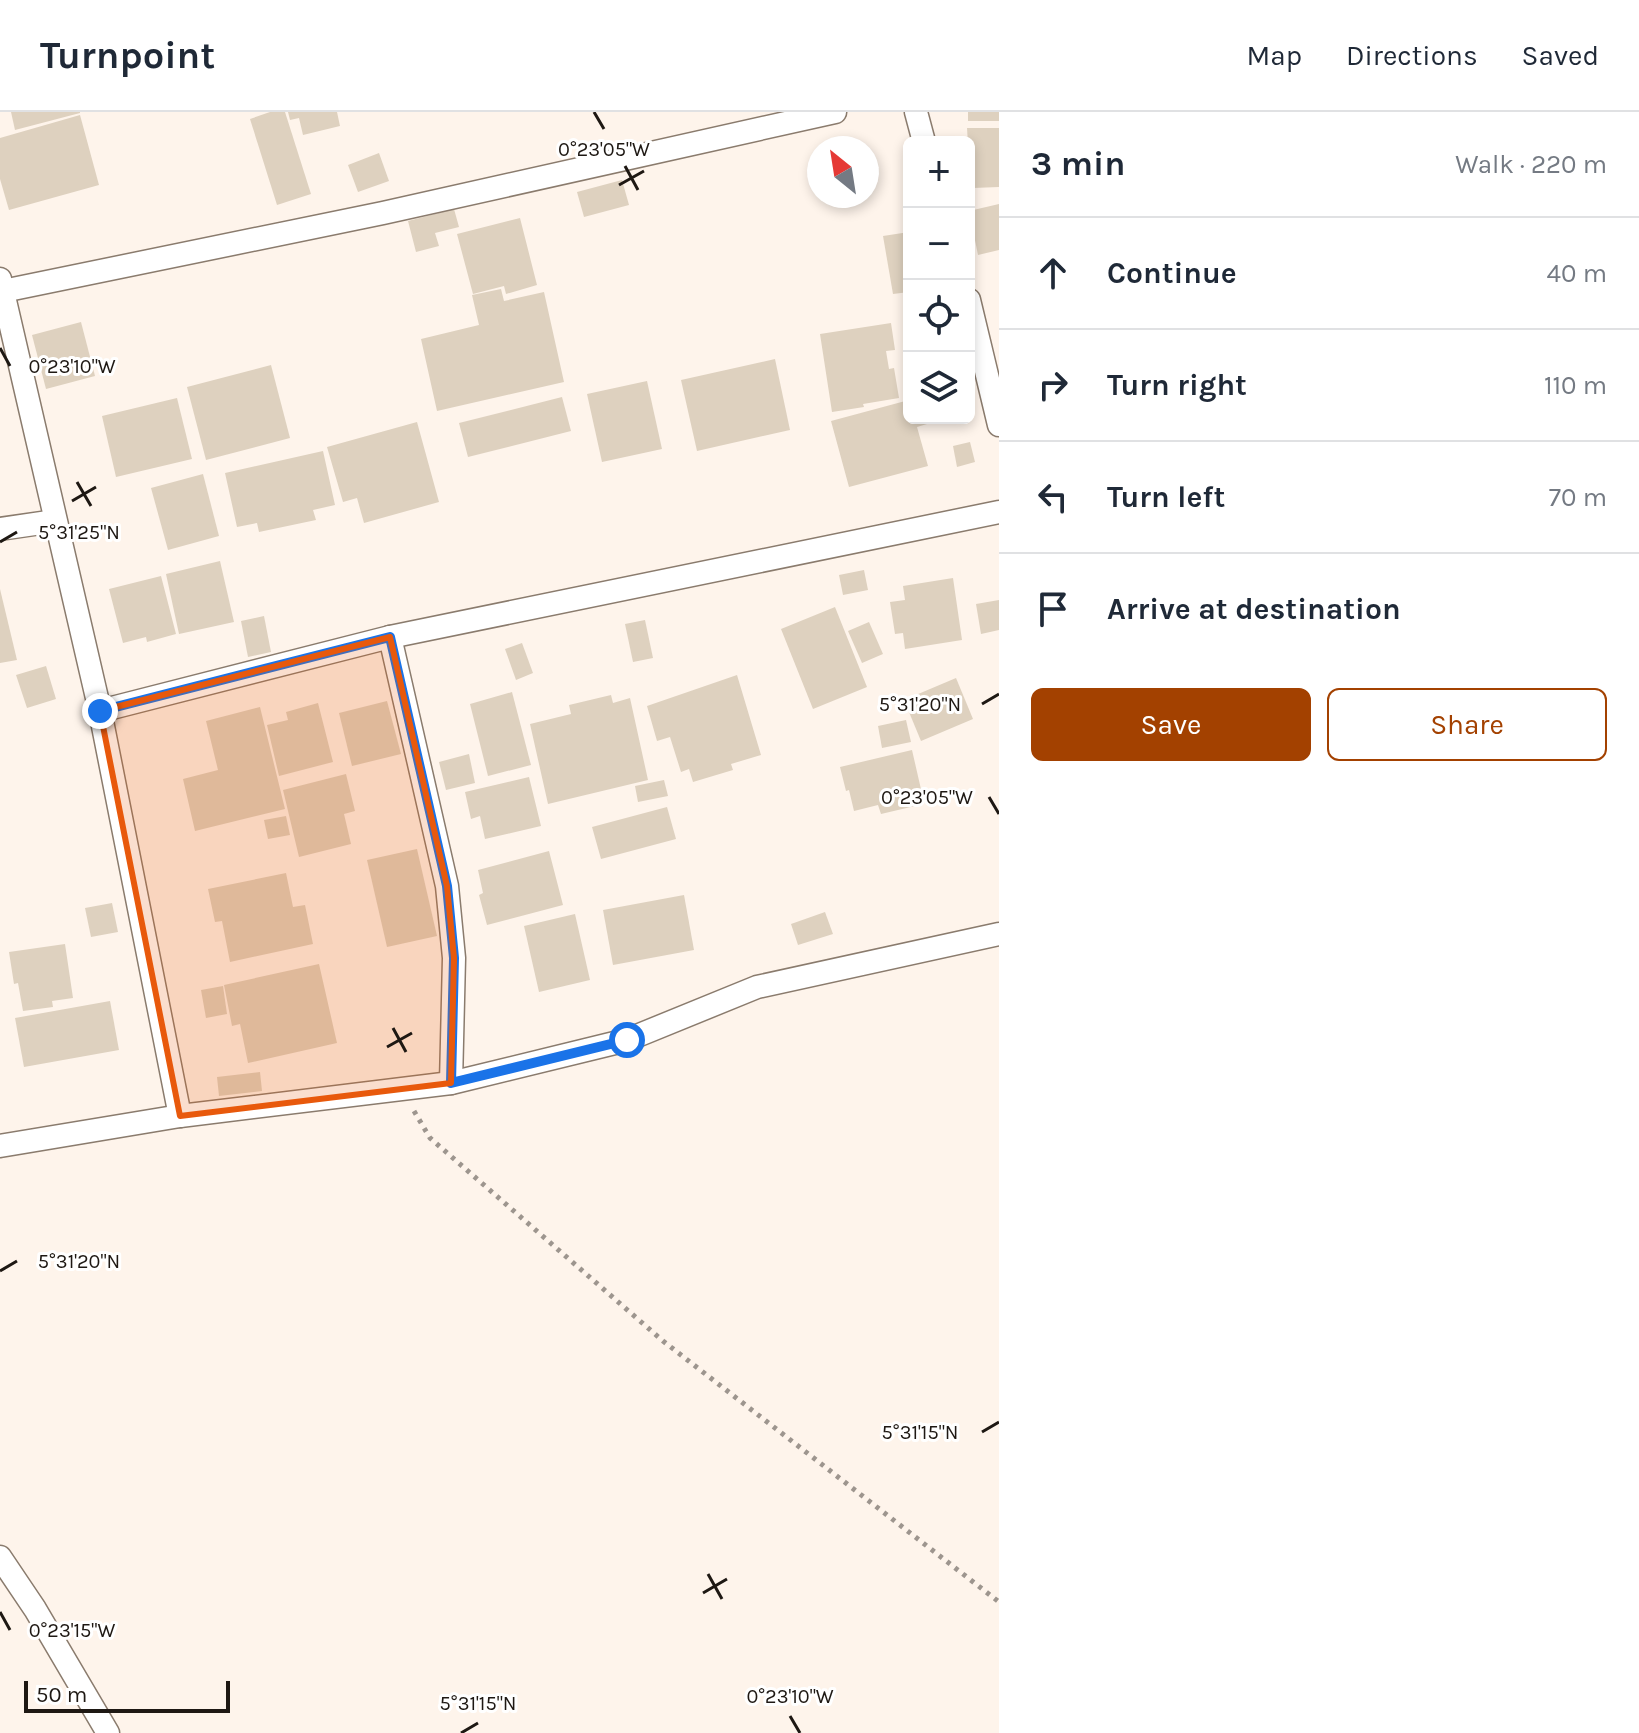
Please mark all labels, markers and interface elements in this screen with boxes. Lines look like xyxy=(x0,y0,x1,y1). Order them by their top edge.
text: Turnpoint xyxy=(40,33,215,78)
text: Map xyxy=(1247,39,1302,72)
text: Directions xyxy=(1346,39,1478,72)
text: Saved xyxy=(1522,39,1599,72)
north arrow xyxy=(807,136,879,208)
map controls xyxy=(903,136,975,424)
button: + xyxy=(903,136,975,208)
text: 0°23'05"W xyxy=(558,138,650,161)
text: 3 min xyxy=(1031,144,1125,184)
text: Walk · 220 m xyxy=(1455,149,1607,180)
button: − xyxy=(903,208,975,280)
icon: ahead xyxy=(1031,251,1075,295)
text: Continue xyxy=(1107,255,1237,291)
text: 40 m xyxy=(1547,258,1607,289)
button: locate xyxy=(903,280,975,352)
button: layers xyxy=(903,352,975,424)
text: 0°23'10"W xyxy=(28,355,116,378)
icon: right xyxy=(1031,363,1075,407)
text: Turn right xyxy=(1107,367,1247,403)
text: 110 m xyxy=(1544,370,1607,401)
icon: left xyxy=(1031,475,1075,519)
text: Turn left xyxy=(1107,479,1225,515)
text: 70 m xyxy=(1549,482,1607,513)
text: 5°31'25"N xyxy=(38,521,120,544)
icon: arrive xyxy=(1031,587,1075,631)
text: Arrive at destination xyxy=(1107,591,1401,627)
button: Save xyxy=(1031,688,1311,761)
button: Share xyxy=(1327,688,1607,761)
route end xyxy=(82,693,118,729)
text: 5°31'20"N xyxy=(879,693,961,716)
text: 0°23'05"W xyxy=(881,786,973,809)
route start xyxy=(609,1022,645,1058)
text: 5°31'20"N xyxy=(38,1250,120,1273)
text: 5°31'15"N xyxy=(882,1421,958,1444)
text: 0°23'15"W xyxy=(29,1619,115,1642)
scale bar xyxy=(24,1677,230,1713)
text: 50 m xyxy=(36,1682,87,1708)
text: 0°23'10"W xyxy=(746,1685,834,1708)
text: 5°31'15"N xyxy=(440,1692,516,1715)

